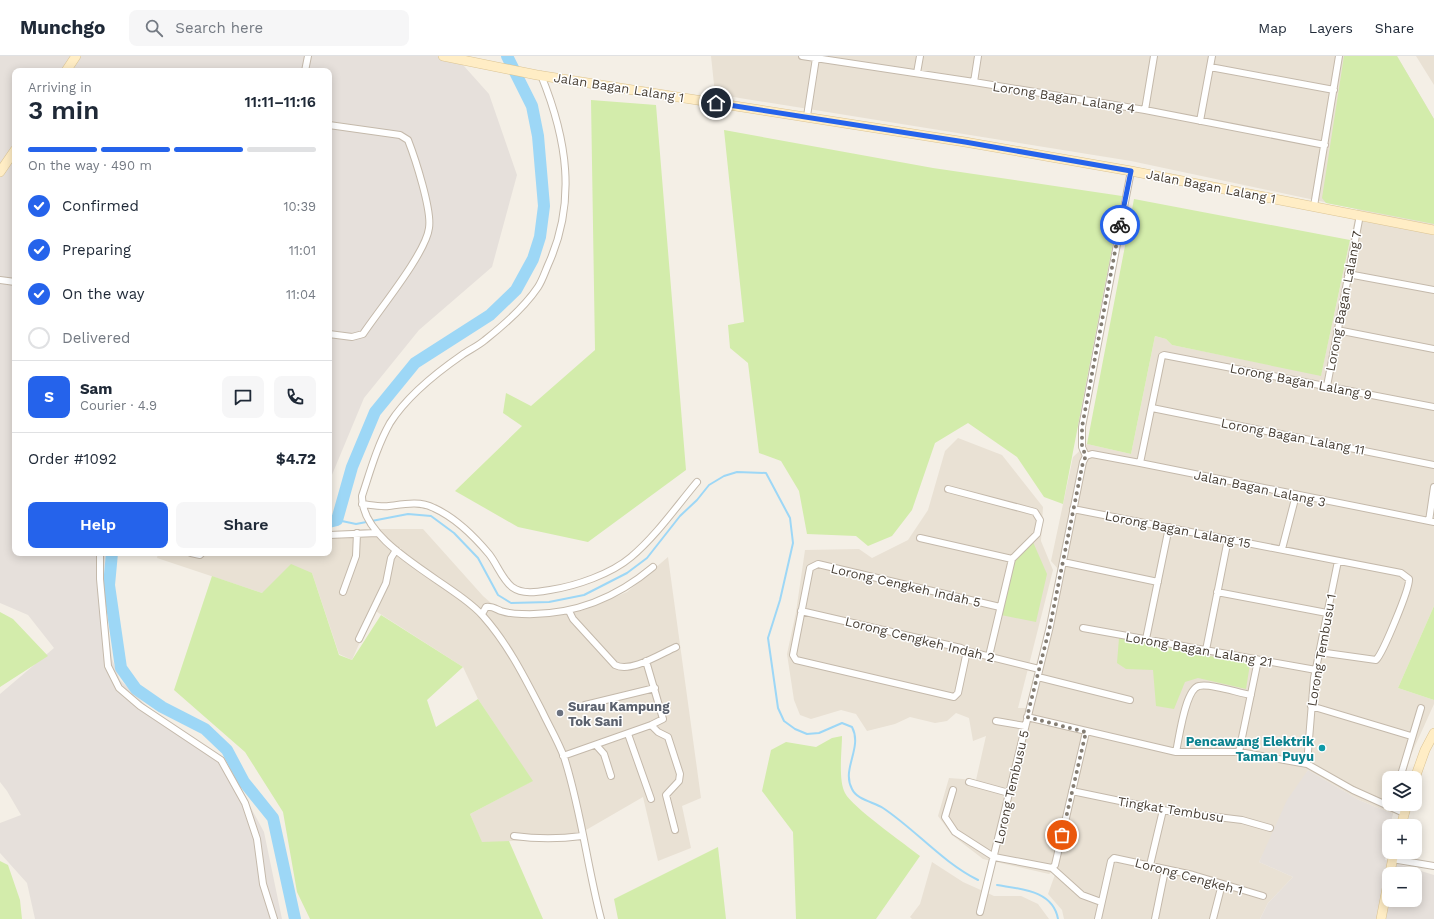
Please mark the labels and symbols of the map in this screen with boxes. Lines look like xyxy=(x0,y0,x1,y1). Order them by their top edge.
street label: Jalan Bagan Lalang 1 xyxy=(553,70,685,105)
street label: Lorong Bagan Lalang 4 xyxy=(992,79,1136,116)
pin xyxy=(699,86,733,120)
street label: Jalan Bagan Lalang 1 xyxy=(1145,167,1277,206)
courier xyxy=(1100,205,1140,245)
street label: Lorong Bagan Lalang 7 xyxy=(1322,230,1364,373)
street label: Lorong Bagan Lalang 9 xyxy=(1229,360,1373,403)
street label: Lorong Bagan Lalang 11 xyxy=(1220,415,1366,458)
street label: Jalan Bagan Lalang 3 xyxy=(1193,467,1327,510)
street label: Lorong Bagan Lalang 15 xyxy=(1104,508,1252,551)
street label: Lorong Cengkeh Indah 5 xyxy=(829,561,982,610)
street label: Lorong Tembusu 1 xyxy=(1304,593,1339,707)
street label: Lorong Cengkeh Indah 2 xyxy=(844,614,996,665)
street label: Lorong Bagan Lalang 21 xyxy=(1124,629,1273,670)
place label: Surau Kampung Tok Sani xyxy=(568,699,670,729)
marker: Surau Kampung Tok Sani xyxy=(555,708,565,718)
street label: Lorong Tembusu 5 xyxy=(991,729,1032,846)
place label: Pencawang Elektrik Taman Puyu xyxy=(1186,734,1315,764)
marker: Pencawang Elektrik Taman Puyu xyxy=(1317,743,1327,753)
street label: Tingkat Tembusu xyxy=(1117,794,1225,825)
pin xyxy=(1045,818,1079,852)
street label: Lorong Cengkeh 1 xyxy=(1133,855,1244,898)

